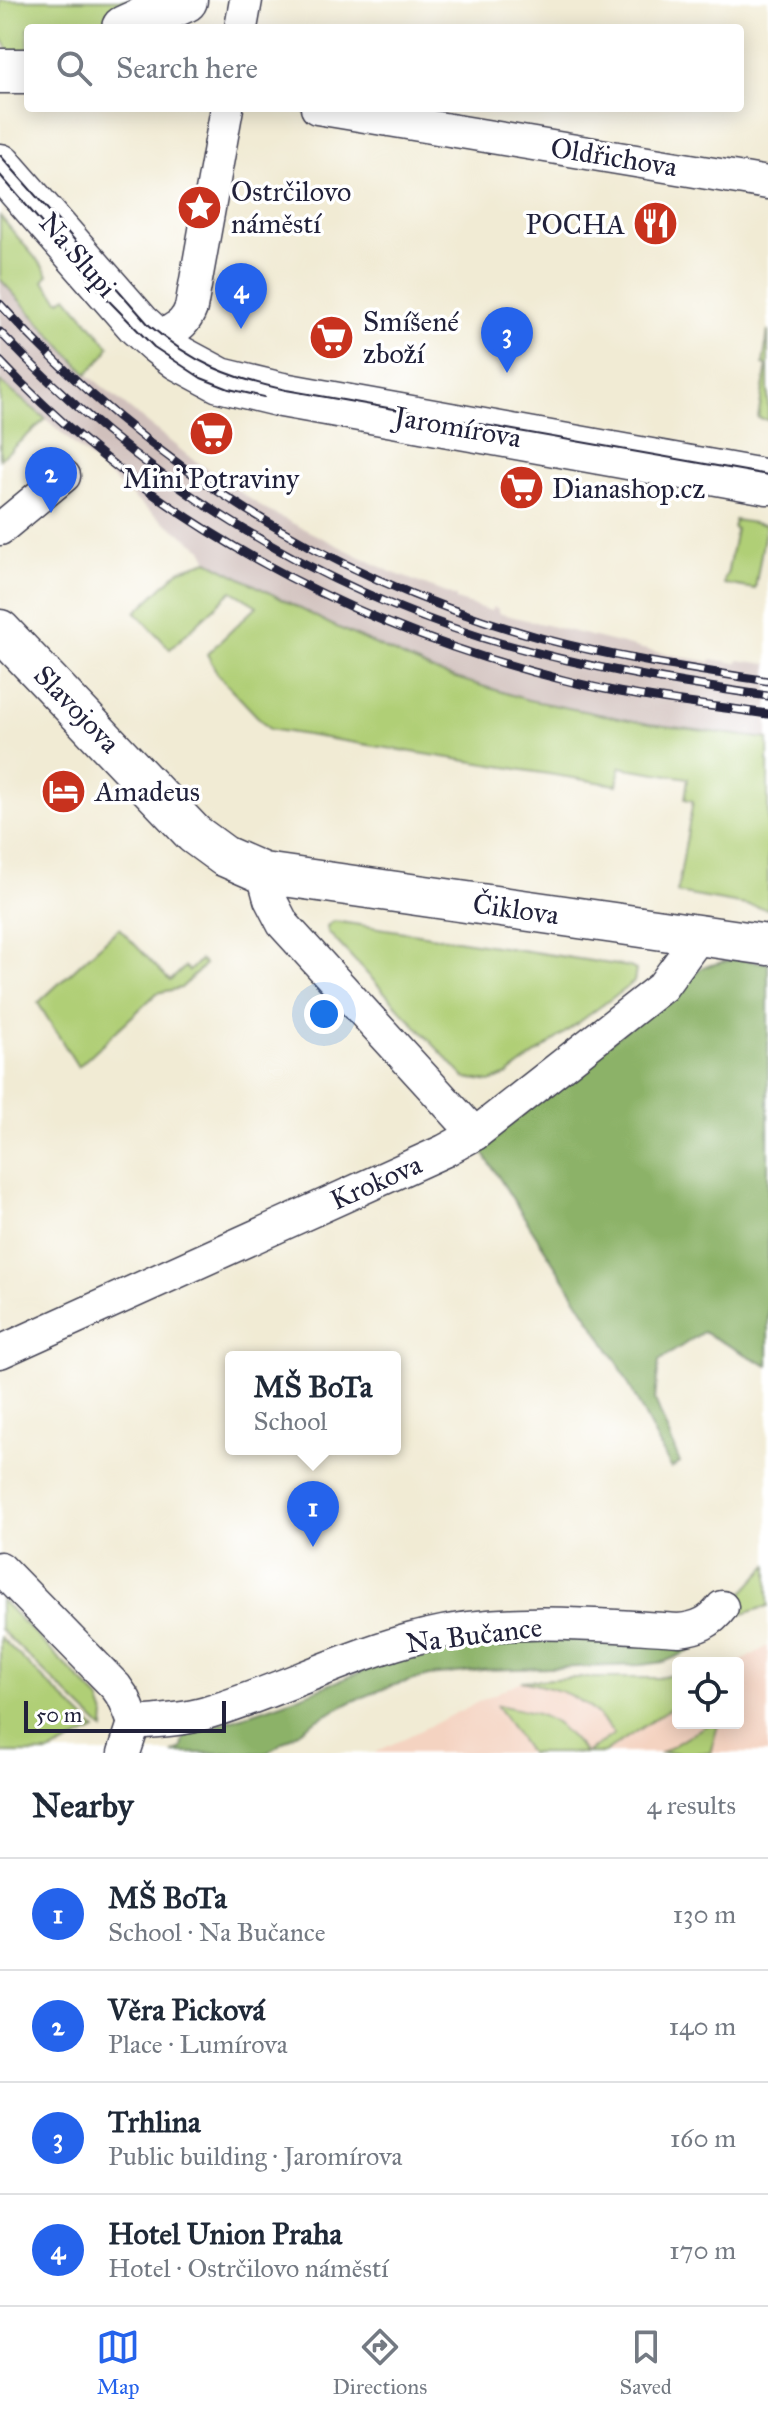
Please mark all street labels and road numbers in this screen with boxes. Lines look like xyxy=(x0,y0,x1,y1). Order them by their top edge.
street label: Oldřichova xyxy=(548,130,680,184)
street label: Na Slupi xyxy=(32,205,125,305)
street label: Jaromírova xyxy=(389,398,524,455)
street label: Slavojova xyxy=(27,658,128,760)
street label: Čiklova xyxy=(471,886,561,932)
street label: Krokova xyxy=(325,1146,427,1218)
street label: Na Bučance xyxy=(404,1609,544,1661)

